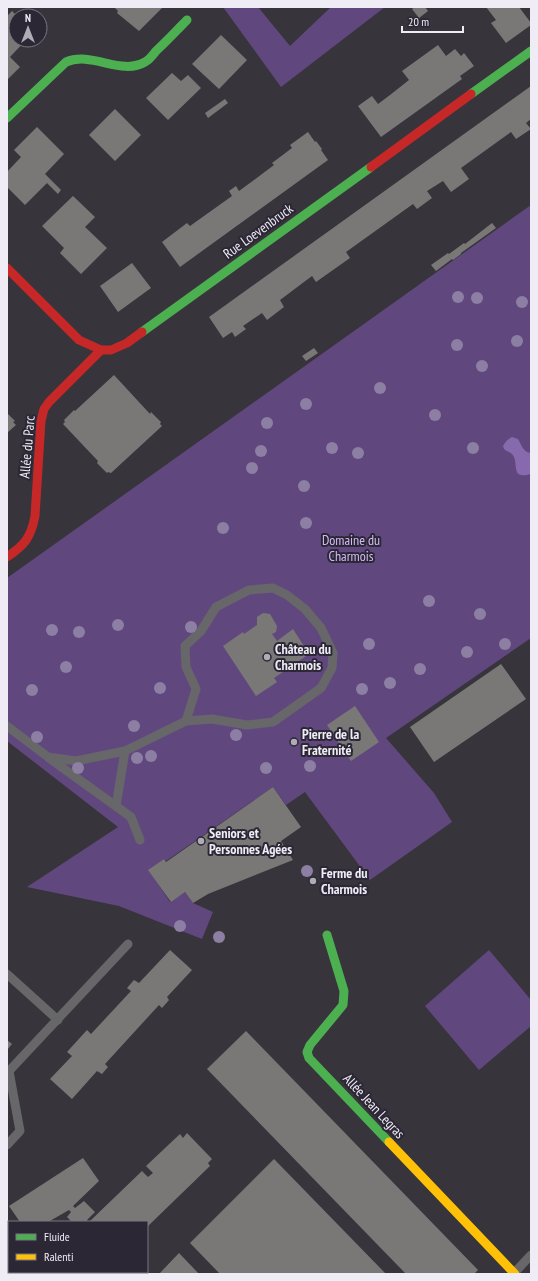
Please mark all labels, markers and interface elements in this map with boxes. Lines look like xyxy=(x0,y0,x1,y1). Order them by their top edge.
north arrow xyxy=(8,8,48,48)
scale bar xyxy=(402,8,463,34)
text: N xyxy=(25,11,31,25)
text: 20 m xyxy=(408,14,429,29)
street label: Rue Loevenbruck xyxy=(219,199,297,262)
street label: Allée du Parc xyxy=(15,415,39,479)
park label: Domaine du Charmois xyxy=(322,531,380,565)
place label: Château du Charmois xyxy=(275,640,331,674)
marker: Château du Charmois xyxy=(262,652,272,662)
place label: Pierre de la Fraternité xyxy=(302,725,359,759)
marker: Pierre de la Fraternité xyxy=(289,737,299,747)
place label: Seniors et Personnes Agées xyxy=(209,824,292,858)
marker: Seniors et Personnes Agées xyxy=(196,836,206,846)
place label: Ferme du Charmois xyxy=(321,864,368,898)
marker: Ferme du Charmois xyxy=(308,876,318,886)
street label: Allée Jean Legras xyxy=(339,1070,409,1143)
legend xyxy=(8,1221,148,1273)
text: Fluide xyxy=(44,1229,70,1244)
text: Ralenti xyxy=(44,1249,73,1264)

